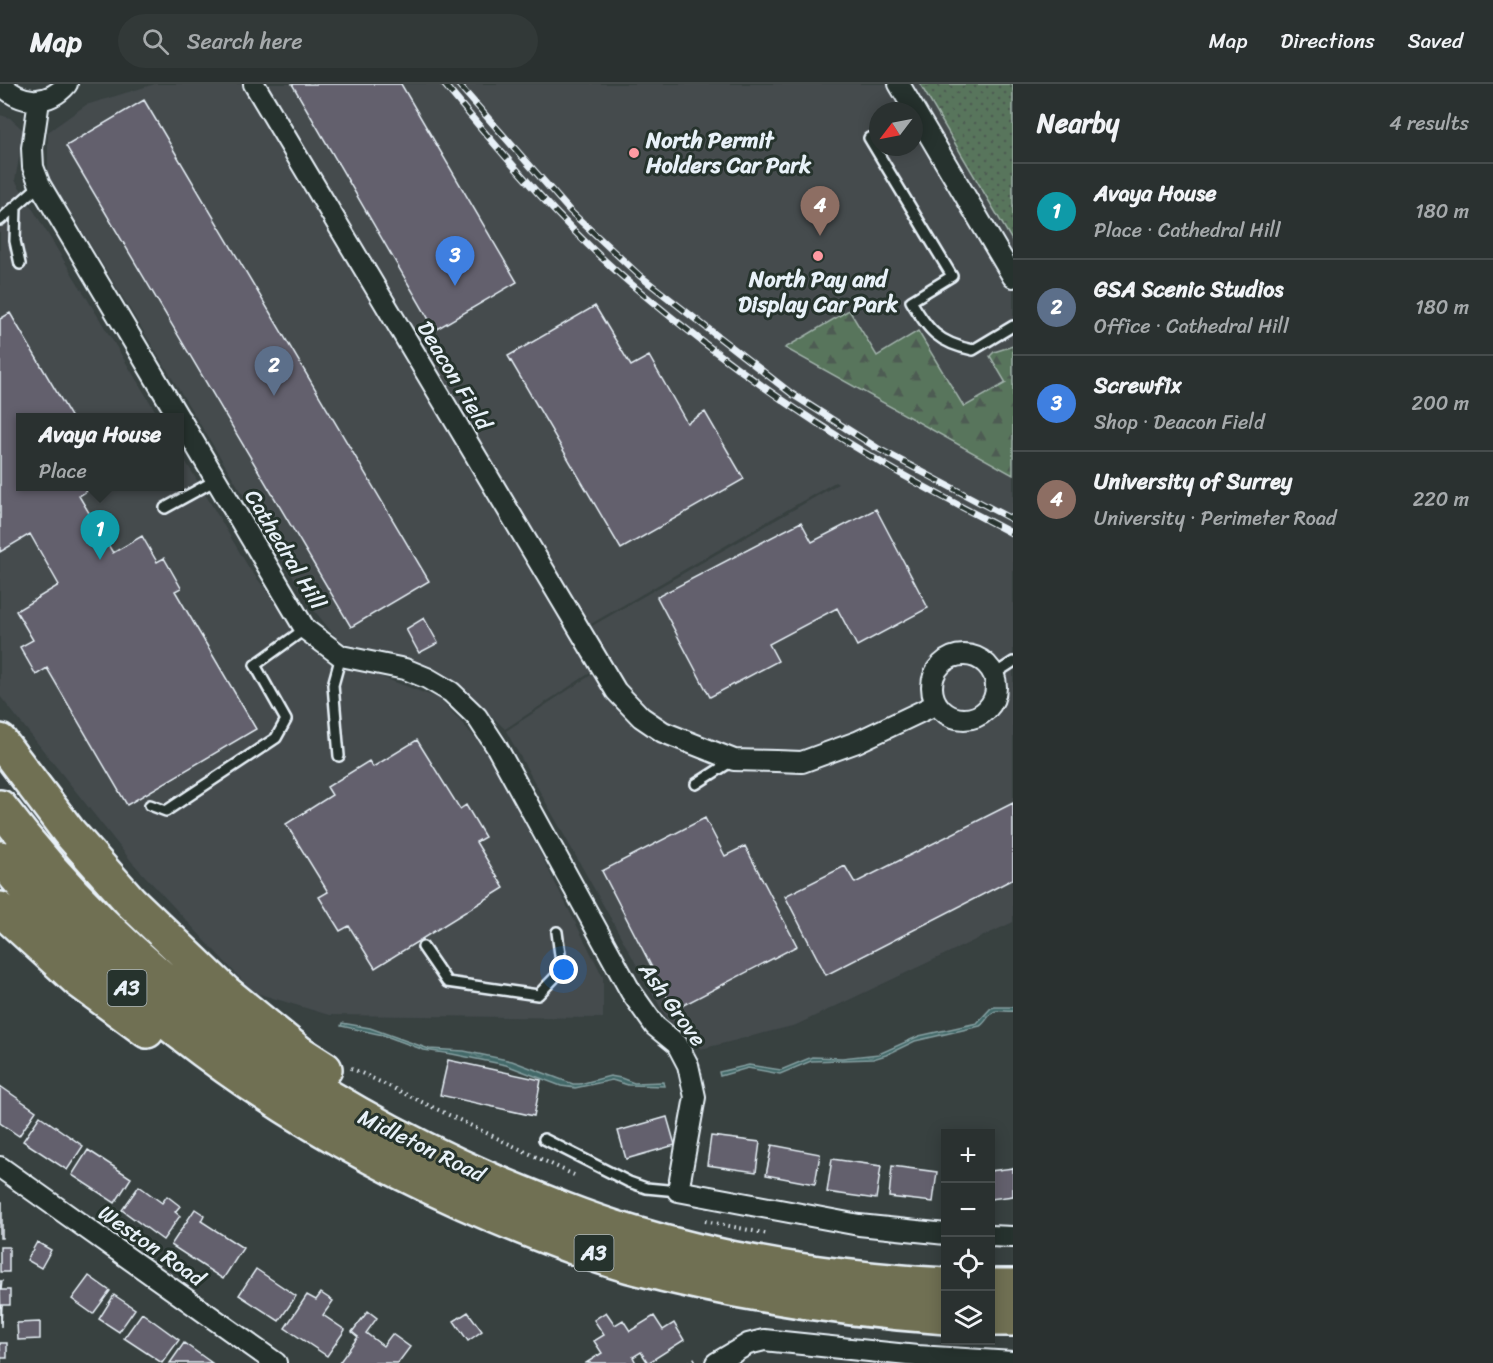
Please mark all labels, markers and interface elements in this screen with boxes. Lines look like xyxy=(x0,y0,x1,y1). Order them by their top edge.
search box xyxy=(118,14,538,68)
text: Map xyxy=(30,17,82,66)
text: Search here xyxy=(187,22,303,61)
text: Map xyxy=(1209,22,1247,60)
text: Directions xyxy=(1280,22,1375,60)
text: Saved xyxy=(1408,22,1463,60)
icon: search xyxy=(139,25,172,58)
text: Nearby xyxy=(1037,100,1119,146)
north arrow xyxy=(869,102,923,156)
text: 4 results xyxy=(1389,106,1469,141)
place label: North Permit Holders Car Park xyxy=(645,121,812,185)
marker: North Permit Holders Car Park xyxy=(627,146,641,160)
text: Avaya House xyxy=(1094,174,1216,213)
pin: 4 xyxy=(800,186,840,236)
text: 1 xyxy=(1052,194,1061,229)
text: 180 m xyxy=(1415,194,1469,229)
text: Place · Cathedral Hill xyxy=(1094,213,1281,248)
pin: 3 xyxy=(436,236,474,286)
marker: North Pay and Display Car Park xyxy=(811,249,825,263)
place label: North Pay and Display Car Park xyxy=(738,260,899,324)
text: GSA Scenic Studios xyxy=(1094,270,1283,309)
text: 2 xyxy=(1051,290,1062,325)
text: 180 m xyxy=(1415,290,1469,325)
text: Office · Cathedral Hill xyxy=(1094,309,1289,344)
street label: Deacon Field xyxy=(406,313,503,439)
pin: 2 xyxy=(254,346,294,396)
text: Screwfix xyxy=(1094,366,1182,405)
text: 3 xyxy=(1051,386,1062,421)
text: 200 m xyxy=(1412,386,1469,421)
text: Shop · Deacon Field xyxy=(1094,405,1265,440)
popup xyxy=(16,413,184,491)
text: Avaya House xyxy=(39,415,161,454)
text: Place xyxy=(39,454,87,489)
text: University of Surrey xyxy=(1094,462,1292,501)
street label: Cathedral Hill xyxy=(234,481,337,618)
text: 4 xyxy=(1050,482,1063,517)
text: 220 m xyxy=(1413,482,1469,517)
text: University · Perimeter Road xyxy=(1094,501,1337,536)
pin: 1 xyxy=(80,510,120,560)
street label: Ash Grove xyxy=(628,953,717,1055)
your location xyxy=(549,955,578,984)
road number: A3 xyxy=(108,970,146,1006)
street label: Midleton Road xyxy=(351,1098,493,1194)
map controls xyxy=(941,1129,995,1345)
button: + xyxy=(941,1129,995,1183)
button: − xyxy=(941,1183,995,1237)
street label: Weston Road xyxy=(90,1194,215,1298)
road number: A3 xyxy=(574,1235,614,1271)
button: locate xyxy=(941,1237,995,1291)
button: layers xyxy=(941,1291,995,1345)

